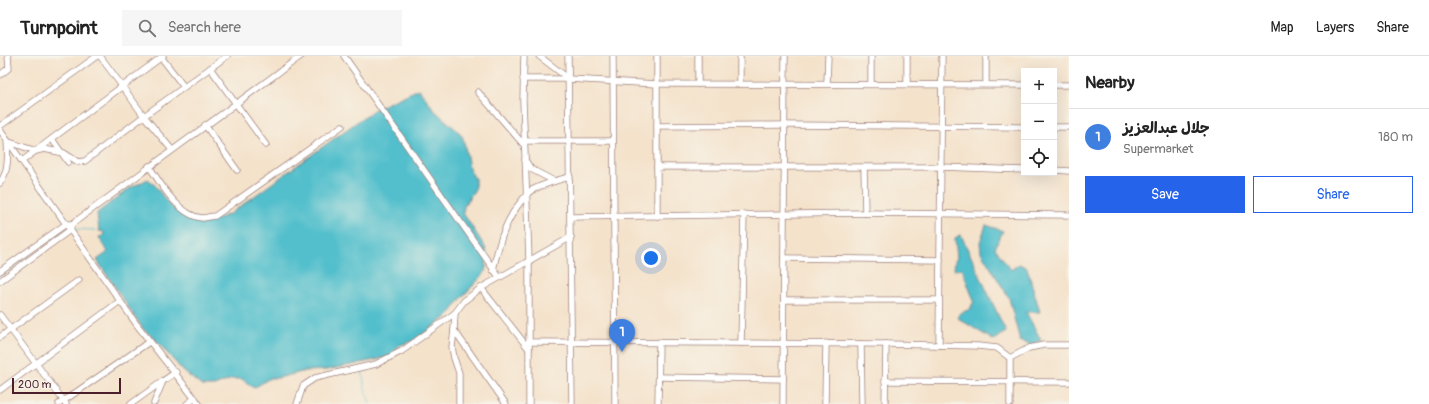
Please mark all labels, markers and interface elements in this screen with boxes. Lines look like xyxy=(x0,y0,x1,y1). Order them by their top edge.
search box xyxy=(122,10,402,46)
text: Turnpoint xyxy=(20,16,98,40)
icon: search xyxy=(136,17,158,39)
text: Search here xyxy=(168,18,241,37)
text: Map xyxy=(1271,19,1294,36)
text: Layers xyxy=(1316,19,1354,36)
text: Share xyxy=(1376,19,1409,36)
map controls xyxy=(1021,68,1057,176)
button: + xyxy=(1021,68,1057,104)
text: Nearby xyxy=(1085,72,1134,93)
button: − xyxy=(1021,104,1057,140)
text: جلال عبدالعزيز xyxy=(1123,119,1210,138)
text: 1 xyxy=(1095,129,1101,145)
text: 180 m xyxy=(1378,129,1413,145)
button: locate xyxy=(1021,140,1057,176)
text: Supermarket xyxy=(1123,141,1194,157)
button: Save xyxy=(1085,176,1245,213)
button: Share xyxy=(1253,176,1413,213)
your location xyxy=(641,248,661,268)
pin: 1 xyxy=(609,319,635,352)
scale bar xyxy=(12,376,121,395)
text: 200 m xyxy=(18,378,51,391)

